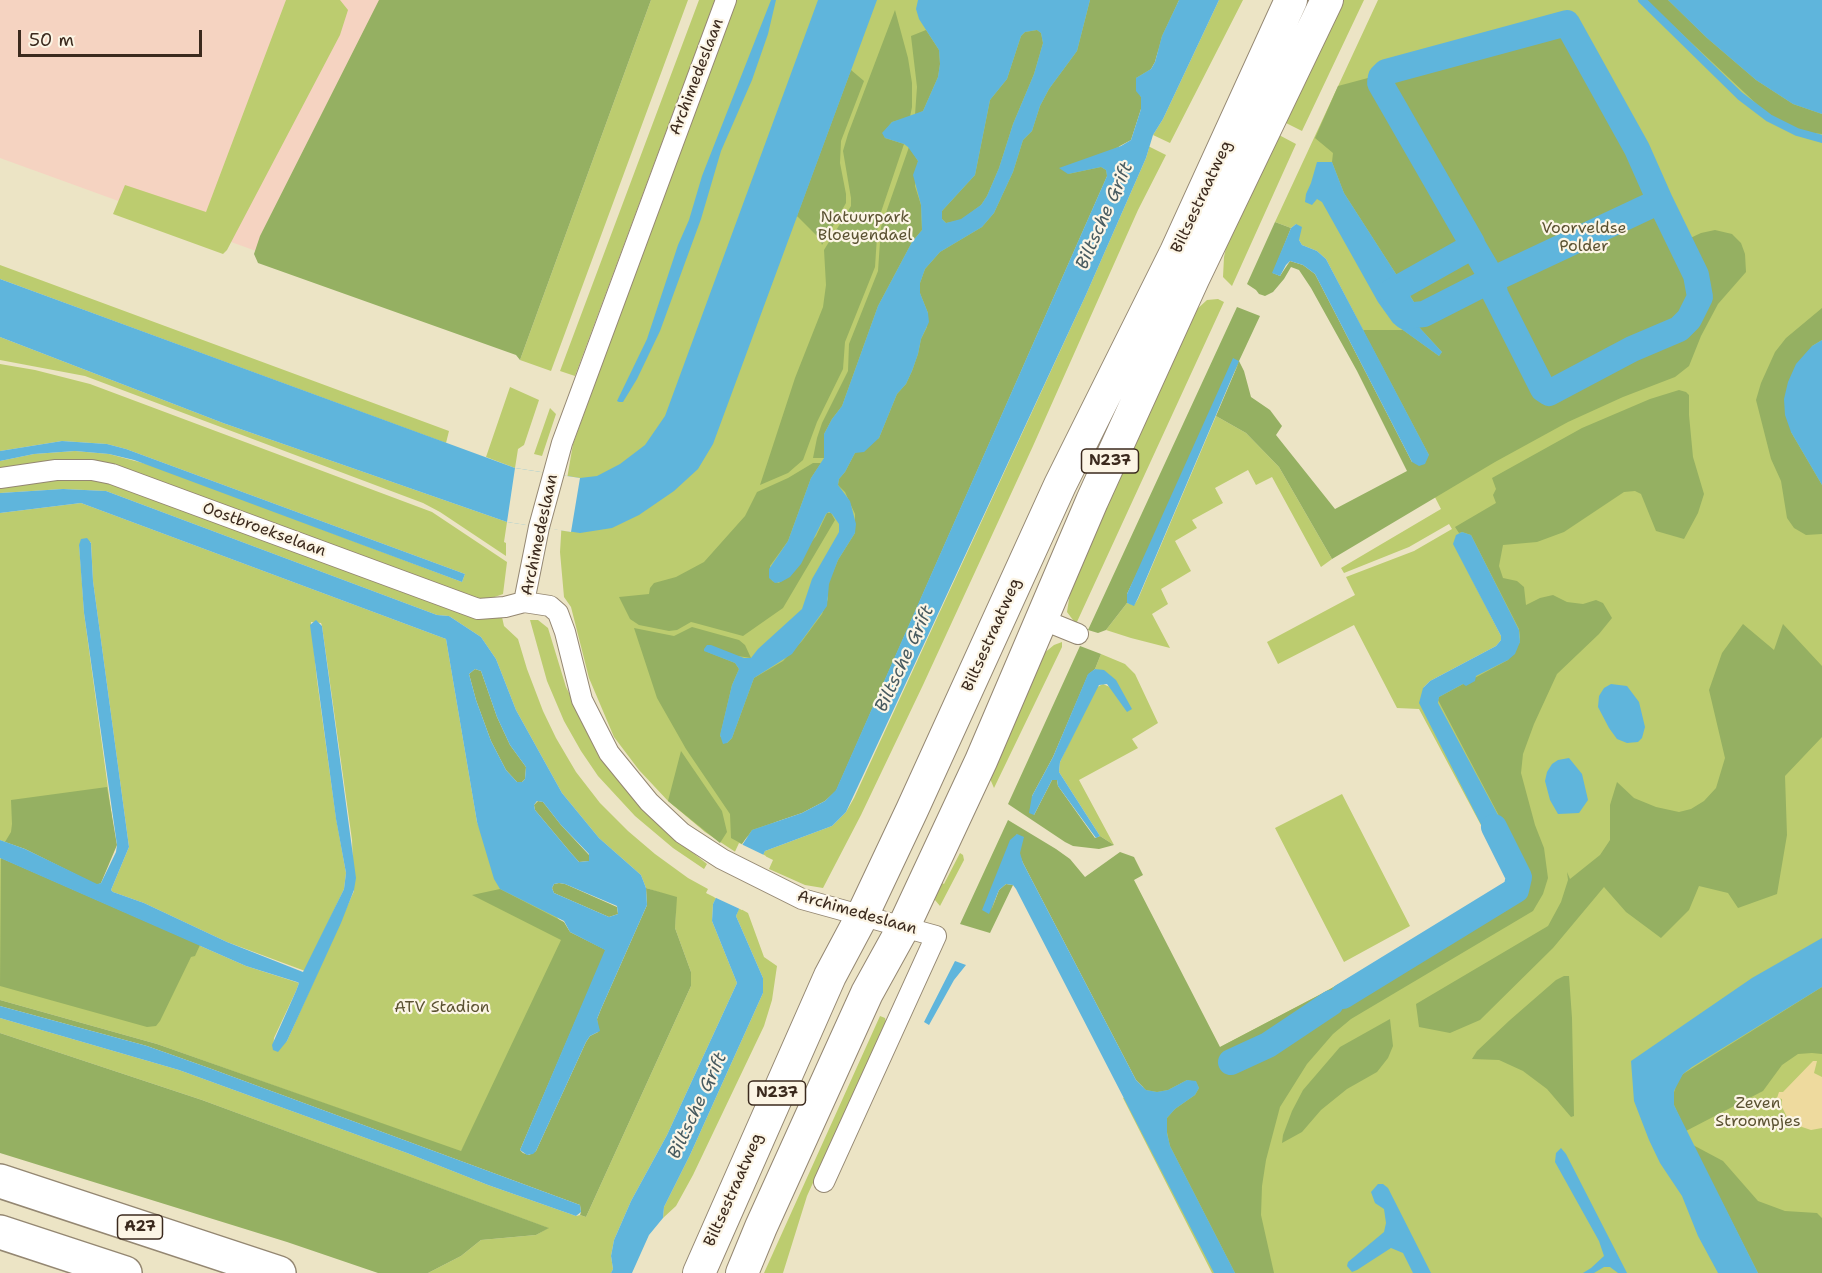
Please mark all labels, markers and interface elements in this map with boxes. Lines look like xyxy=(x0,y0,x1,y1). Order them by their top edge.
street label: Archimedeslaan xyxy=(666,16,728,138)
scale bar xyxy=(21,18,206,56)
text: 50 m xyxy=(29,28,74,52)
street label: Biltsestraatweg xyxy=(1168,138,1236,256)
water label: Biltsche Grift xyxy=(1072,159,1138,273)
park label: Natuurpark Bloeyendael xyxy=(818,208,912,246)
park label: Voorveldse Polder xyxy=(1542,219,1626,257)
road number: N237 xyxy=(1082,449,1138,473)
street label: Archimedeslaan xyxy=(518,473,562,597)
street label: Oostbroekselaan xyxy=(200,499,328,561)
street label: Biltsestraatweg xyxy=(958,575,1026,695)
water label: Biltsche Grift xyxy=(871,602,939,716)
street label: Archimedeslaan xyxy=(795,887,919,939)
park label: ATV Stadion xyxy=(394,998,490,1018)
water label: Biltsche Grift xyxy=(664,1049,732,1163)
road number: N237 xyxy=(748,1081,806,1105)
park label: Zeven Stroompjes xyxy=(1715,1094,1801,1132)
street label: Biltsestraatweg xyxy=(700,1130,768,1250)
road number: A27 xyxy=(118,1215,162,1239)

